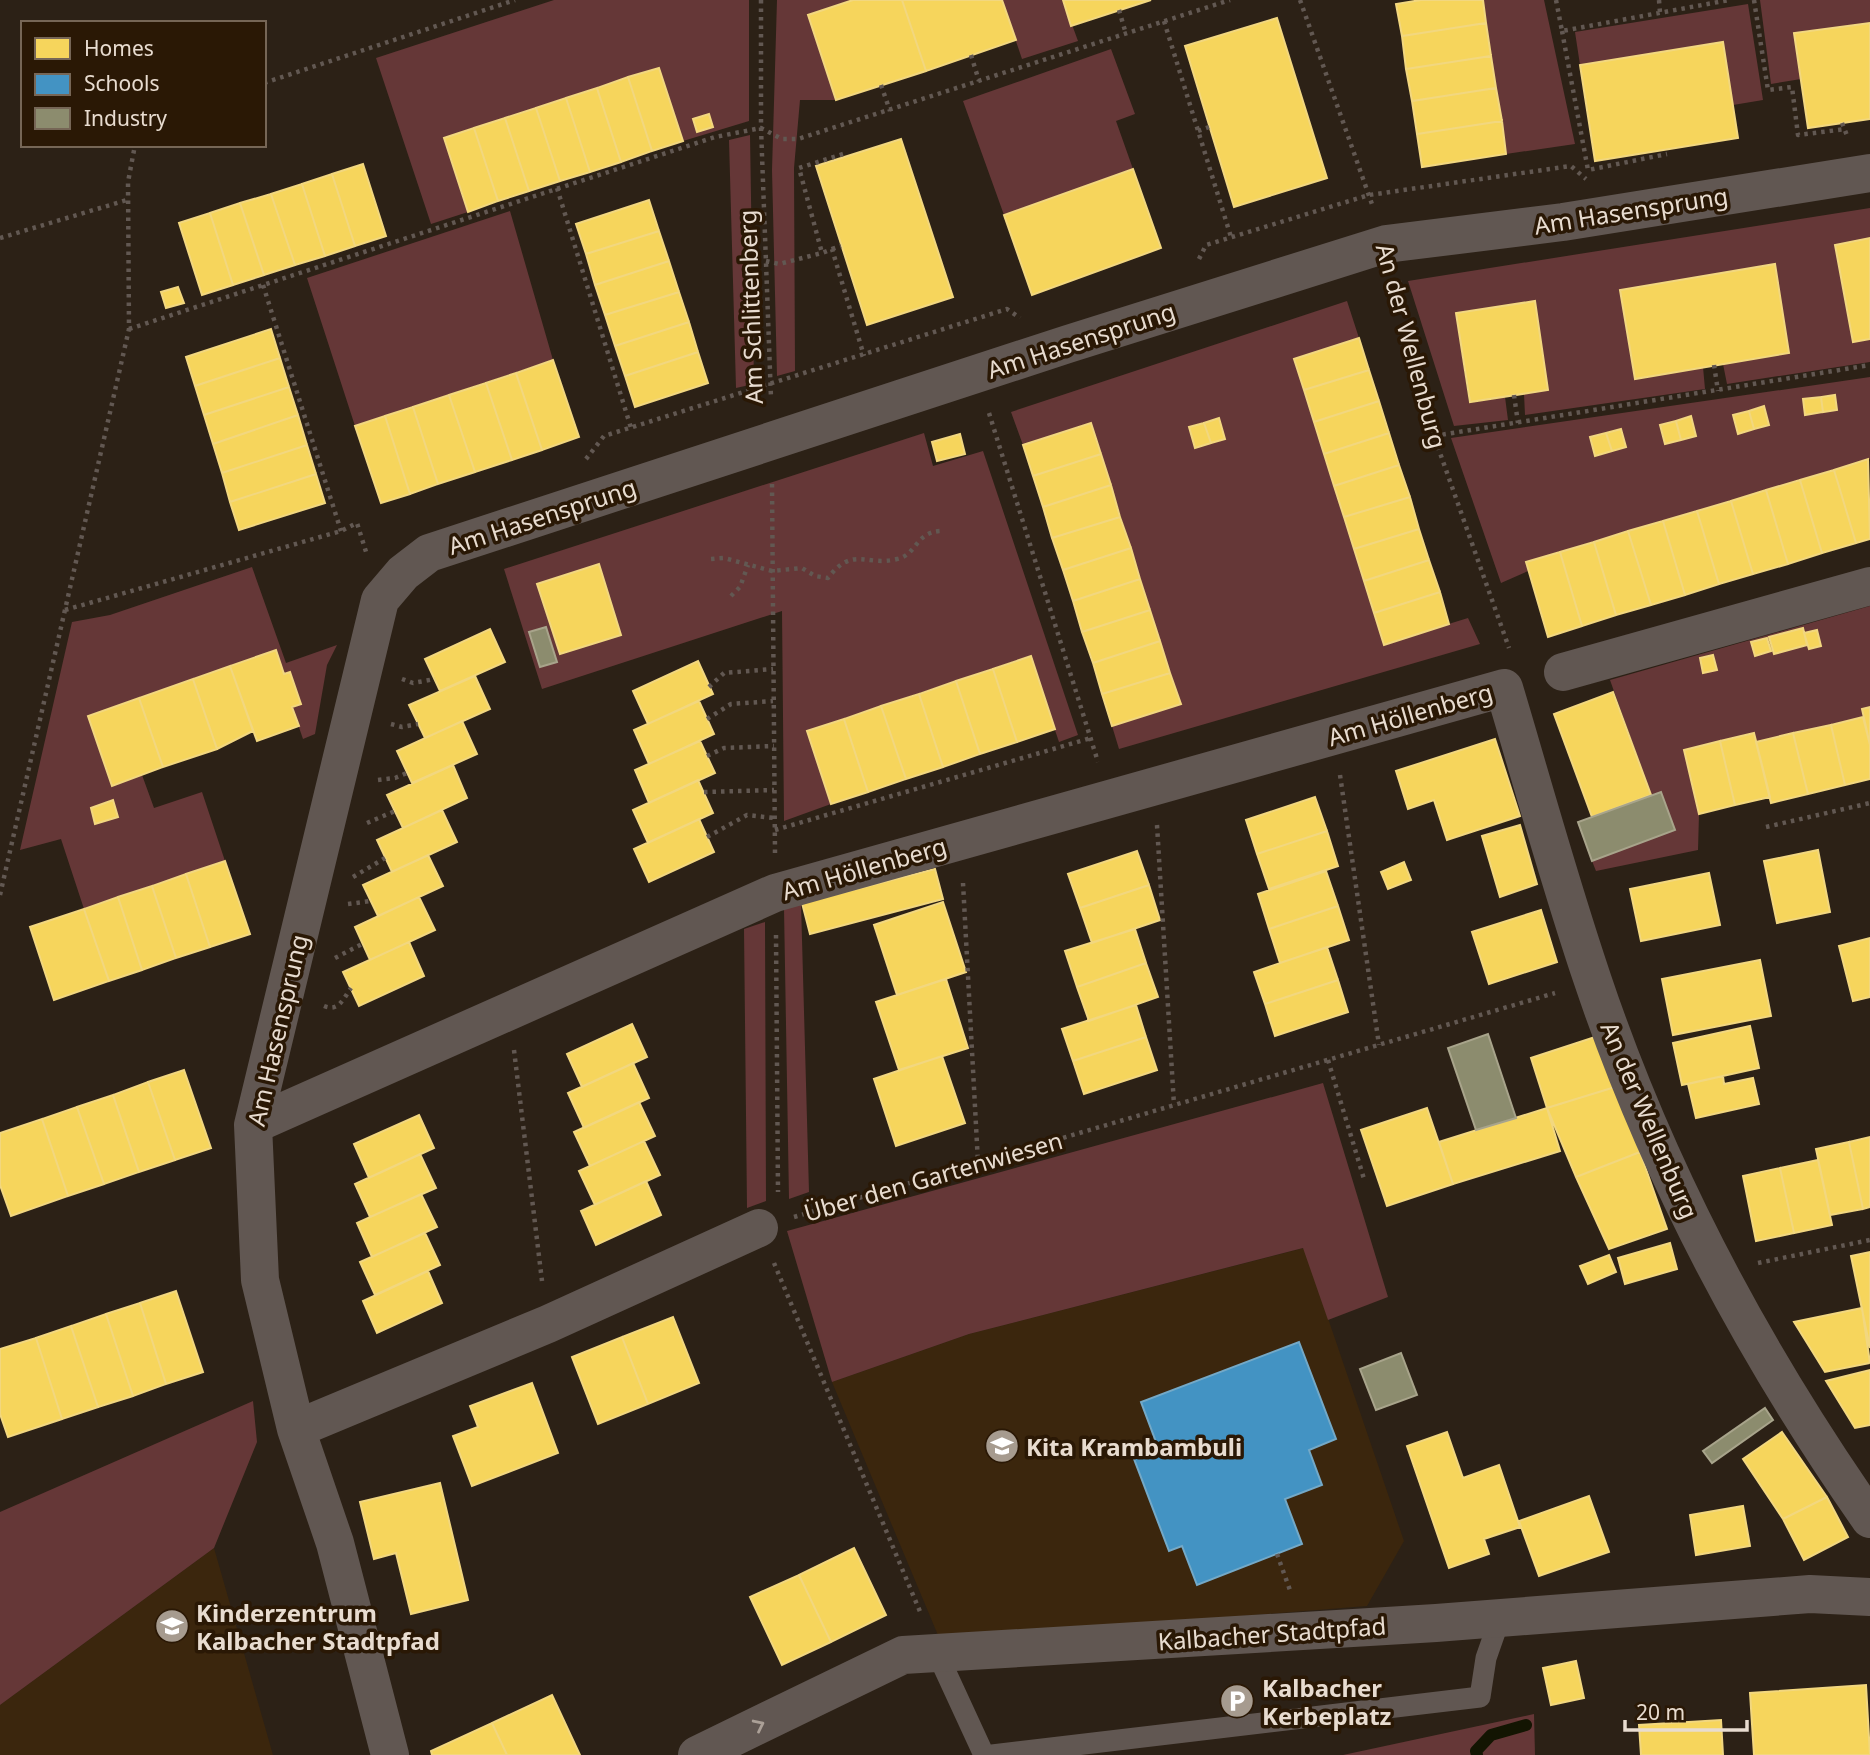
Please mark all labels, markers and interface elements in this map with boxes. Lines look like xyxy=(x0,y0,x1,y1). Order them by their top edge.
legend xyxy=(21,21,266,147)
text: Homes xyxy=(84,34,154,62)
text: Schools xyxy=(84,69,159,97)
text: Industry xyxy=(84,104,167,132)
street label: Am Hasensprung xyxy=(1532,178,1730,242)
street label: Am Schlittenberg xyxy=(730,209,770,405)
street label: An der Wellenburg xyxy=(1369,240,1455,452)
street label: Am Hasensprung xyxy=(983,294,1179,386)
street label: Am Hasensprung xyxy=(444,470,640,562)
street label: Am Höllenberg xyxy=(1324,675,1496,753)
street label: Am Höllenberg xyxy=(778,829,950,907)
street label: Am Hasensprung xyxy=(239,931,315,1129)
street label: An der Wellenburg xyxy=(1594,1016,1706,1224)
street label: Über den Gartenwiesen xyxy=(800,1123,1066,1229)
school or university icon: Kita Krambambuli xyxy=(983,1427,1021,1465)
place label: Kita Krambambuli xyxy=(1026,1430,1242,1463)
place label: Kinderzentrum Kalbacher Stadtpfad xyxy=(196,1596,440,1657)
school or university icon: Kinderzentrum Kalbacher Stadtpfad xyxy=(153,1607,191,1645)
street label: Kalbacher Stadtpfad xyxy=(1157,1609,1387,1657)
place label: Kalbacher Kerbeplatz xyxy=(1262,1671,1392,1732)
parking icon: Kalbacher Kerbeplatz xyxy=(1218,1682,1256,1720)
scale bar xyxy=(1625,1688,1748,1732)
text: 20 m xyxy=(1636,1698,1685,1726)
one-way arrow xyxy=(752,1719,764,1733)

